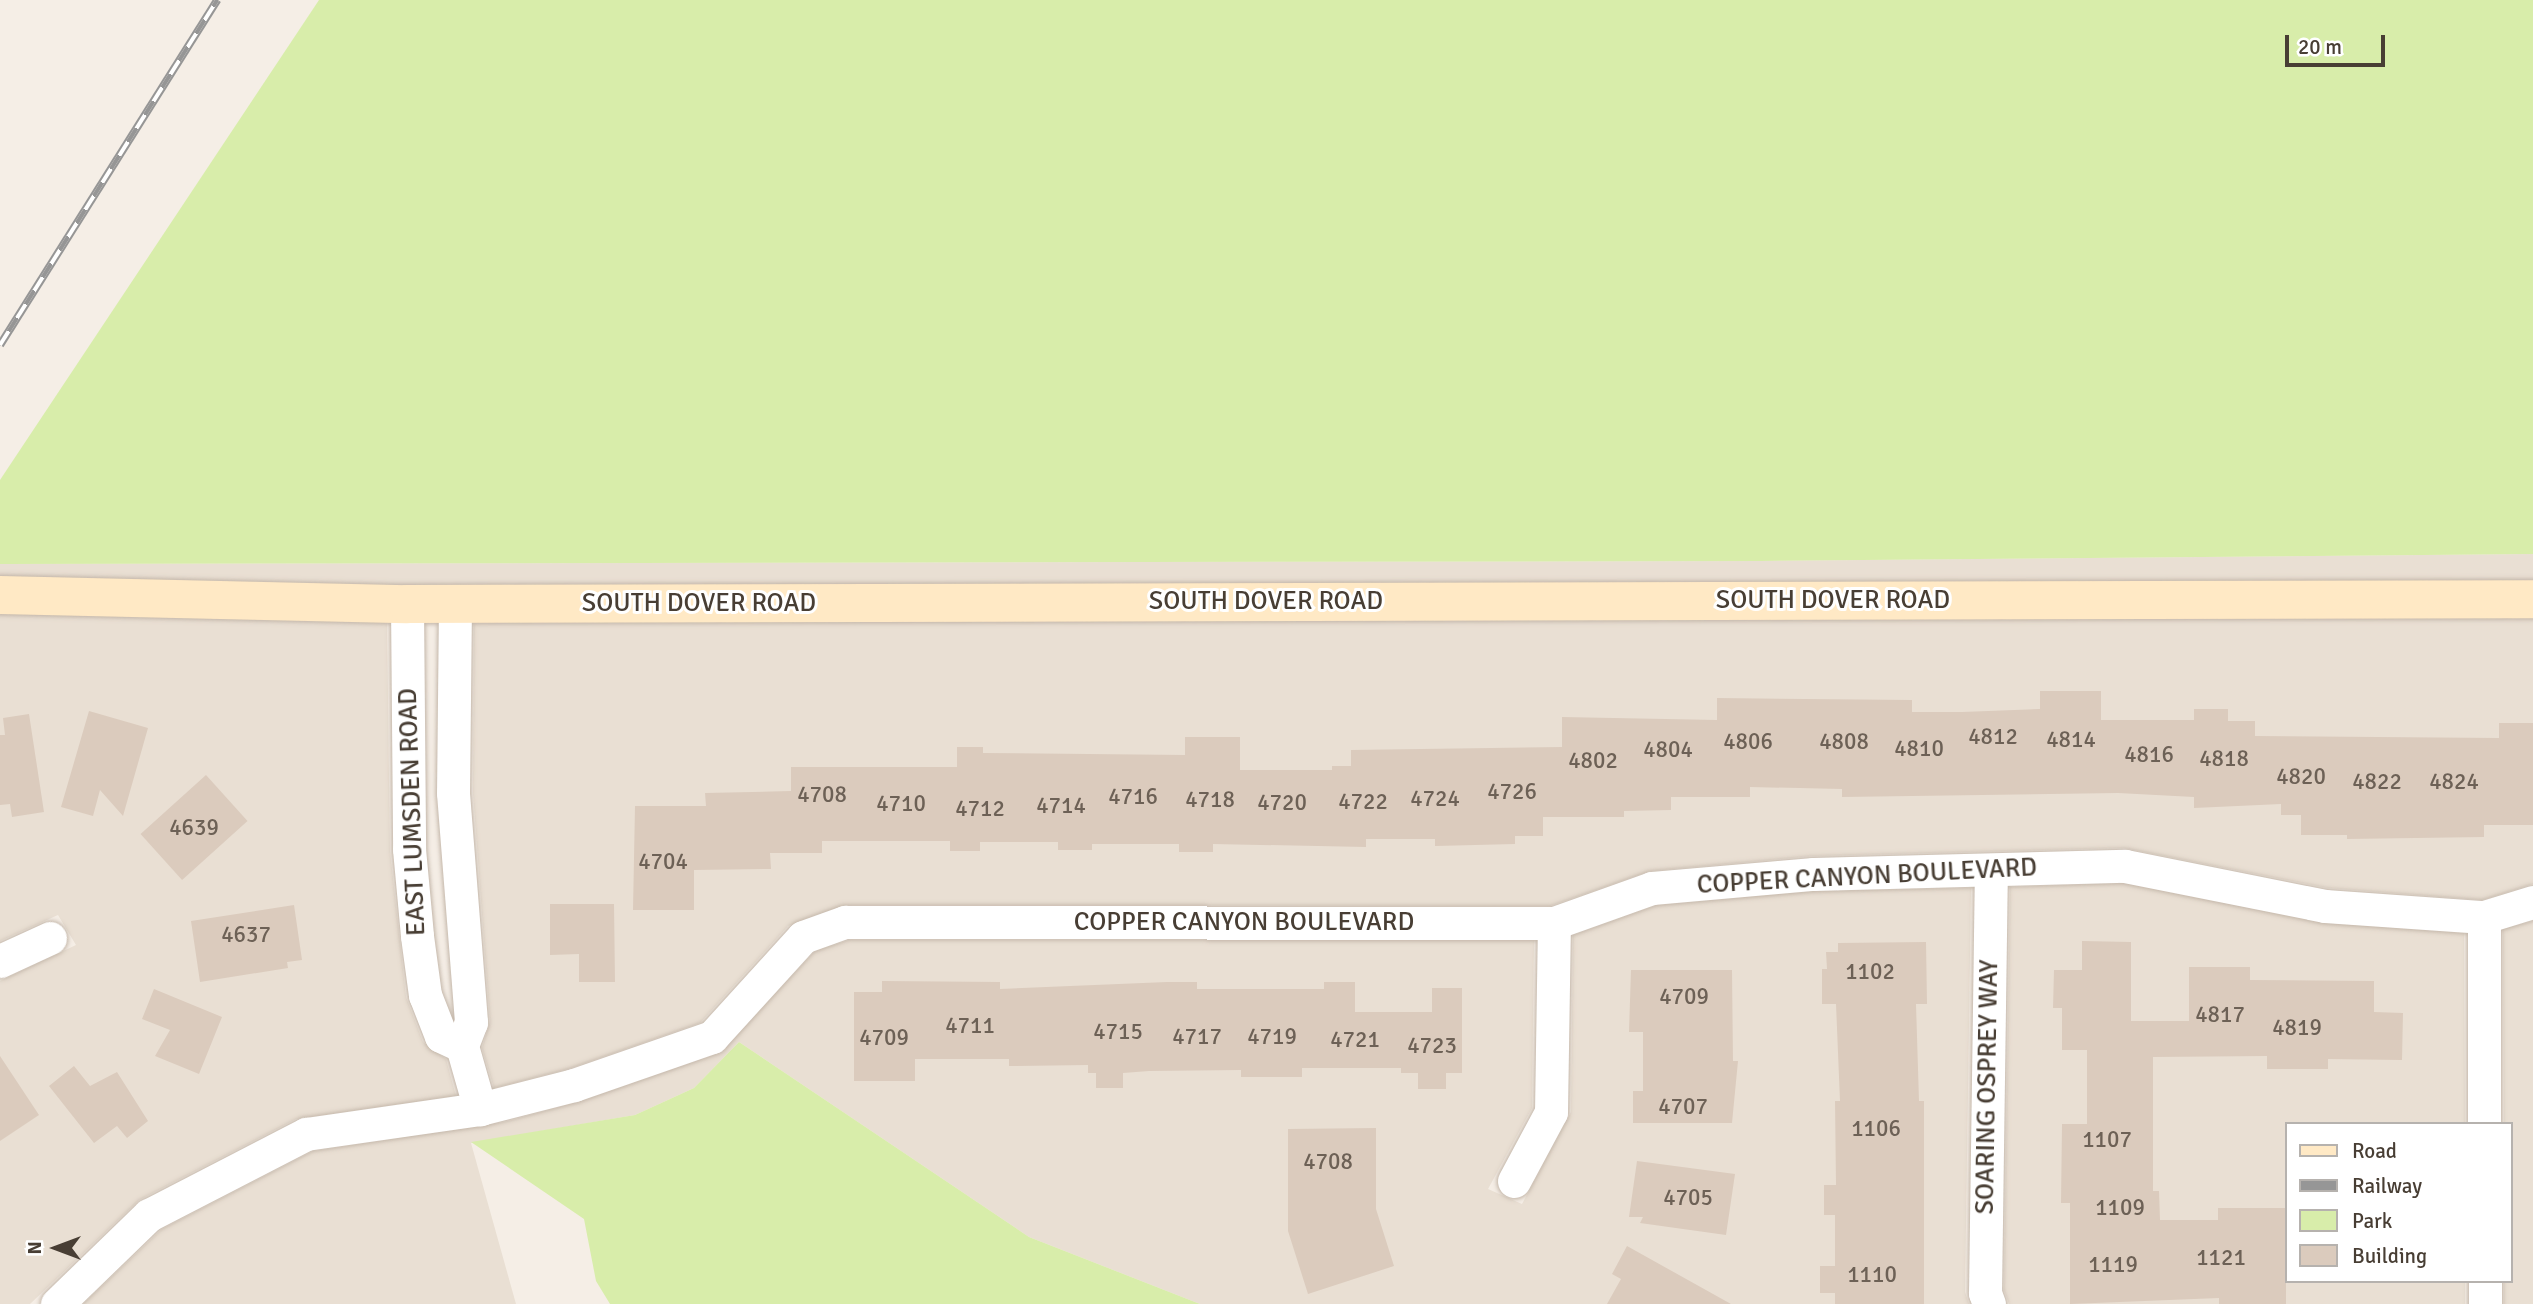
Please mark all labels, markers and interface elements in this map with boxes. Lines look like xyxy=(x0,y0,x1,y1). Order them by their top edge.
scale bar xyxy=(2288,21,2388,65)
text: 20 m xyxy=(2298,34,2342,60)
street label: SOUTH DOVER ROAD xyxy=(1716,585,1950,617)
street label: SOUTH DOVER ROAD xyxy=(1149,586,1383,618)
street label: SOUTH DOVER ROAD xyxy=(582,588,816,620)
street label: EAST LUMSDEN ROAD xyxy=(393,687,433,937)
house number: 4812 xyxy=(1968,723,2018,751)
house number: 4814 xyxy=(2046,726,2096,754)
house number: 4806 xyxy=(1723,728,1773,756)
house number: 4808 xyxy=(1819,728,1869,756)
house number: 4810 xyxy=(1894,735,1944,763)
house number: 4804 xyxy=(1643,736,1693,764)
house number: 4816 xyxy=(2124,741,2174,769)
house number: 4818 xyxy=(2199,745,2249,773)
house number: 4802 xyxy=(1568,747,1618,775)
house number: 4820 xyxy=(2276,763,2326,791)
house number: 4822 xyxy=(2352,768,2402,796)
house number: 4824 xyxy=(2429,768,2479,796)
house number: 4726 xyxy=(1487,778,1537,806)
house number: 4708 xyxy=(797,781,847,809)
house number: 4716 xyxy=(1108,783,1158,811)
house number: 4724 xyxy=(1410,785,1460,813)
house number: 4718 xyxy=(1185,786,1235,814)
house number: 4722 xyxy=(1338,788,1388,816)
house number: 4720 xyxy=(1257,789,1307,817)
house number: 4710 xyxy=(876,790,926,818)
house number: 4714 xyxy=(1036,792,1086,820)
house number: 4712 xyxy=(955,795,1005,823)
house number: 4639 xyxy=(169,814,219,842)
house number: 4704 xyxy=(638,848,688,876)
street label: COPPER CANYON BOULEVARD xyxy=(1696,853,2038,901)
street label: COPPER CANYON BOULEVARD xyxy=(1074,907,1414,939)
house number: 4637 xyxy=(221,921,271,949)
house number: 1102 xyxy=(1845,958,1895,986)
street label: SOARING OSPREY WAY xyxy=(1970,959,2006,1215)
house number: 4709 xyxy=(1659,983,1709,1011)
house number: 4817 xyxy=(2195,1001,2245,1029)
house number: 4711 xyxy=(945,1012,995,1040)
house number: 4819 xyxy=(2272,1014,2322,1042)
house number: 4715 xyxy=(1093,1018,1143,1046)
house number: 4717 xyxy=(1172,1023,1222,1051)
house number: 4719 xyxy=(1247,1023,1297,1051)
house number: 4709 xyxy=(859,1024,909,1052)
house number: 4721 xyxy=(1330,1026,1380,1054)
house number: 4723 xyxy=(1407,1032,1457,1060)
house number: 4707 xyxy=(1658,1093,1708,1121)
house number: 1106 xyxy=(1851,1115,1901,1143)
legend xyxy=(2284,1122,2512,1283)
house number: 1107 xyxy=(2082,1126,2132,1154)
text: Road xyxy=(2352,1138,2397,1164)
house number: 4708 xyxy=(1303,1148,1353,1176)
text: Railway xyxy=(2352,1173,2422,1199)
house number: 4705 xyxy=(1663,1184,1713,1212)
house number: 1109 xyxy=(2095,1194,2145,1222)
text: Park xyxy=(2352,1208,2392,1234)
north arrow xyxy=(21,1213,91,1283)
text: N xyxy=(23,1241,47,1255)
text: Building xyxy=(2352,1243,2427,1269)
house number: 1121 xyxy=(2196,1244,2246,1272)
house number: 1119 xyxy=(2088,1251,2138,1279)
house number: 1110 xyxy=(1847,1261,1897,1289)

